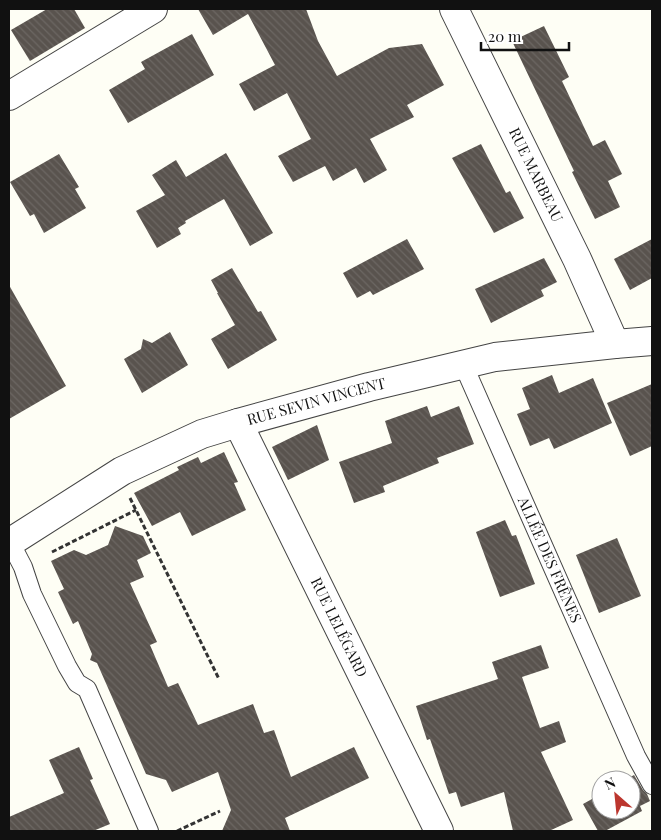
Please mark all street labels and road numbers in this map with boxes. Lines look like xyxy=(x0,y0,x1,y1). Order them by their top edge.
street label: RUE MARBEAU xyxy=(505,124,568,225)
street label: RUE SEVIN VINCENT xyxy=(245,372,387,429)
street label: ALLÉE DES FRÊNES xyxy=(513,492,587,626)
street label: RUE LELÉGARD xyxy=(307,574,373,681)

